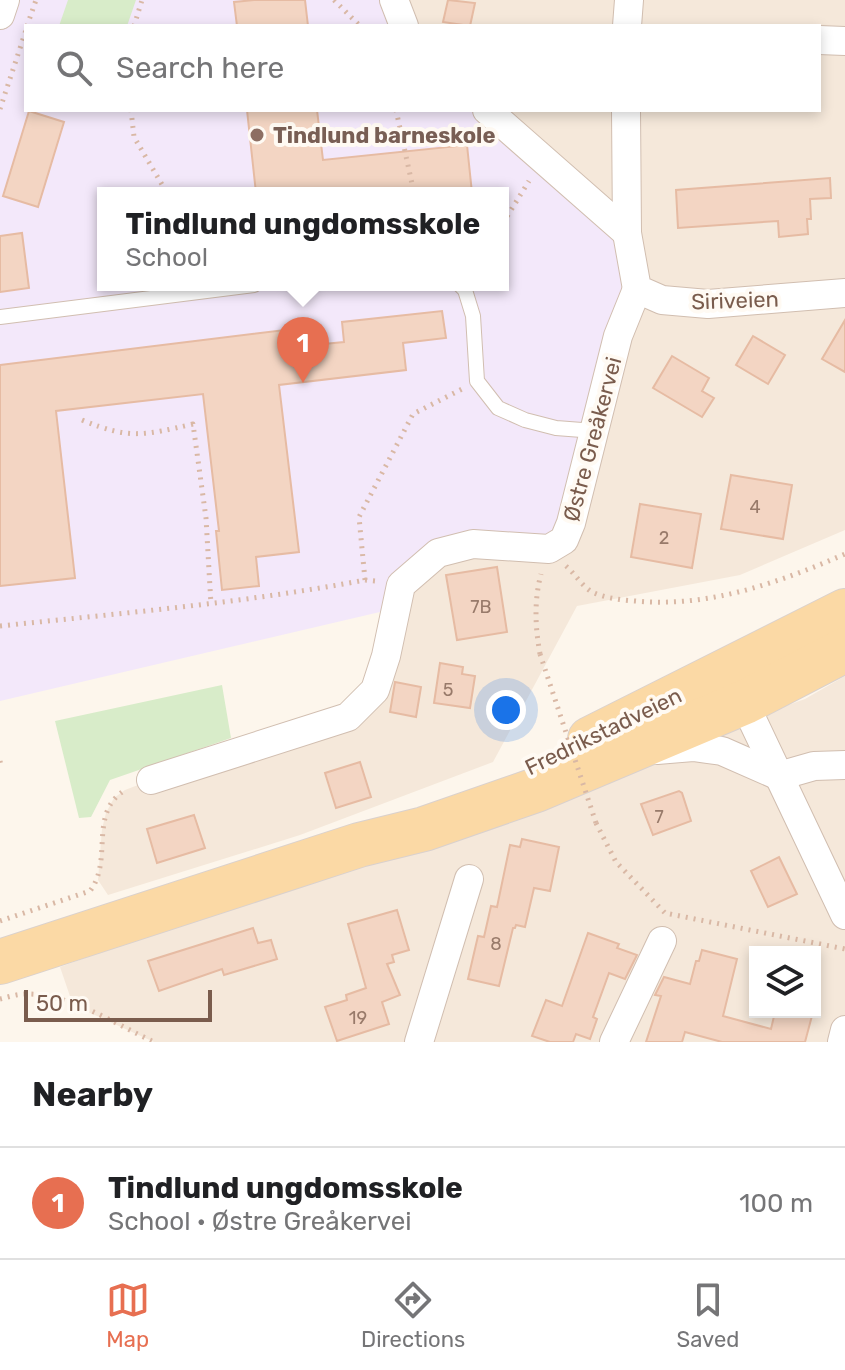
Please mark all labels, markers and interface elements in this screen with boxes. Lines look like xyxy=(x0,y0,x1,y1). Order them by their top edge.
search box xyxy=(24,24,821,112)
icon: search xyxy=(52,46,96,90)
text: Search here xyxy=(116,50,284,86)
place label: Tindlund barneskole xyxy=(273,122,495,149)
marker: Tindlund barneskole xyxy=(248,126,266,144)
popup xyxy=(97,187,509,291)
text: Tindlund ungdomsskole xyxy=(126,206,480,242)
text: School xyxy=(126,242,208,273)
street label: Siriveien xyxy=(691,285,779,316)
pin: 1 xyxy=(277,317,329,383)
street label: Østre Greåkervei xyxy=(558,354,627,524)
house number: 4 xyxy=(749,496,761,518)
house number: 2 xyxy=(659,527,669,549)
house number: 7B xyxy=(470,596,492,618)
house number: 5 xyxy=(443,679,453,701)
street label: Fredrikstadveien xyxy=(520,682,686,781)
your location xyxy=(486,690,526,730)
house number: 7 xyxy=(654,806,664,828)
house number: 8 xyxy=(490,933,502,955)
map controls xyxy=(749,946,821,1018)
button: layers xyxy=(749,946,821,1018)
scale bar xyxy=(24,986,212,1022)
text: 50 m xyxy=(36,990,88,1017)
house number: 19 xyxy=(349,1007,367,1029)
text: Nearby xyxy=(32,1074,153,1115)
text: Tindlund ungdomsskole xyxy=(108,1170,463,1206)
text: 1 xyxy=(52,1188,64,1219)
text: 100 m xyxy=(739,1188,813,1219)
text: School · Østre Greåkervei xyxy=(108,1206,412,1237)
tab: Map xyxy=(106,1278,150,1353)
tab: Directions xyxy=(361,1278,465,1353)
tab: Saved xyxy=(677,1278,739,1353)

